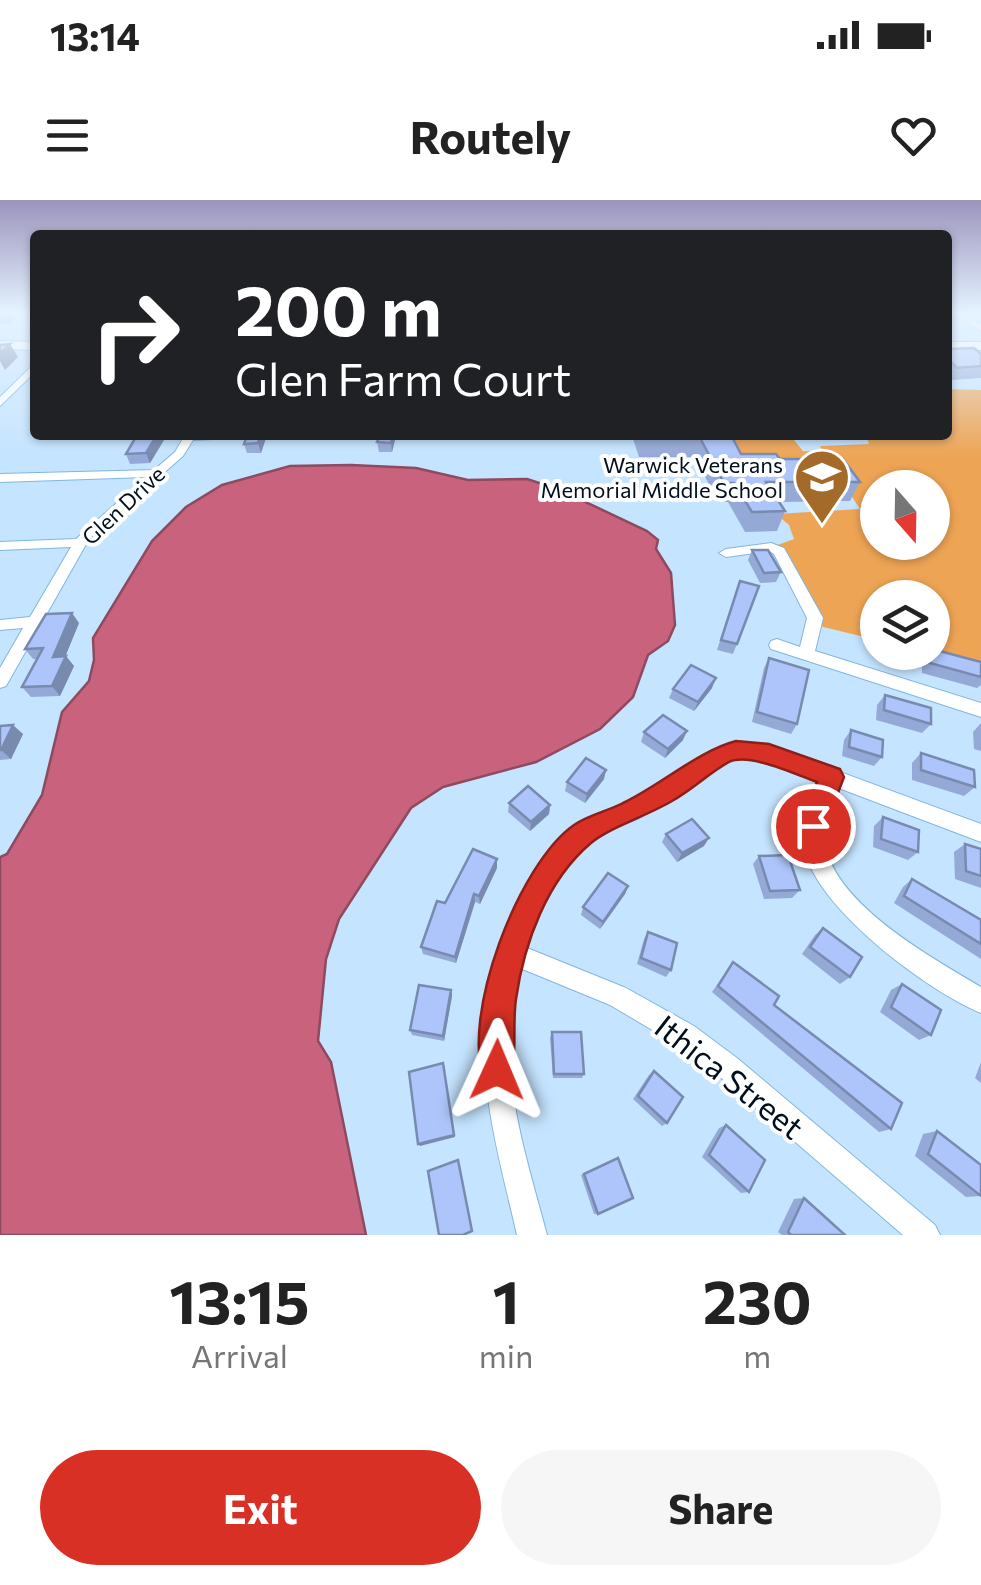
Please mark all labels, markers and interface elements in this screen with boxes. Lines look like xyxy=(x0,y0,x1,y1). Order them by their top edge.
text: 13:14 xyxy=(50,12,140,59)
icon: menu xyxy=(40,108,95,163)
text: Routely xyxy=(410,108,571,163)
icon: heart xyxy=(886,108,941,163)
text: 200 m xyxy=(235,265,442,350)
icon: right xyxy=(70,270,200,400)
text: Glen Farm Court xyxy=(235,350,571,405)
school or university icon: Warwick Veterans Memorial Middle School xyxy=(792,447,852,526)
place label: Warwick Veterans Memorial Middle School xyxy=(541,451,783,503)
street label: Glen Drive xyxy=(76,460,170,550)
north arrow xyxy=(860,470,950,560)
map controls xyxy=(860,470,950,670)
button: layers xyxy=(860,580,950,670)
pin xyxy=(771,784,856,869)
icon: arrive xyxy=(786,799,841,854)
street label: Ithica Street xyxy=(648,1006,812,1146)
position arrow xyxy=(445,1018,549,1122)
text: 13:15 xyxy=(169,1263,309,1336)
text: 1 xyxy=(492,1263,520,1336)
text: 230 xyxy=(703,1263,812,1336)
text: Arrival xyxy=(191,1335,288,1375)
text: min xyxy=(479,1335,533,1375)
text: m xyxy=(743,1335,771,1375)
button: Exit xyxy=(40,1450,481,1565)
button: Share xyxy=(501,1450,941,1565)

